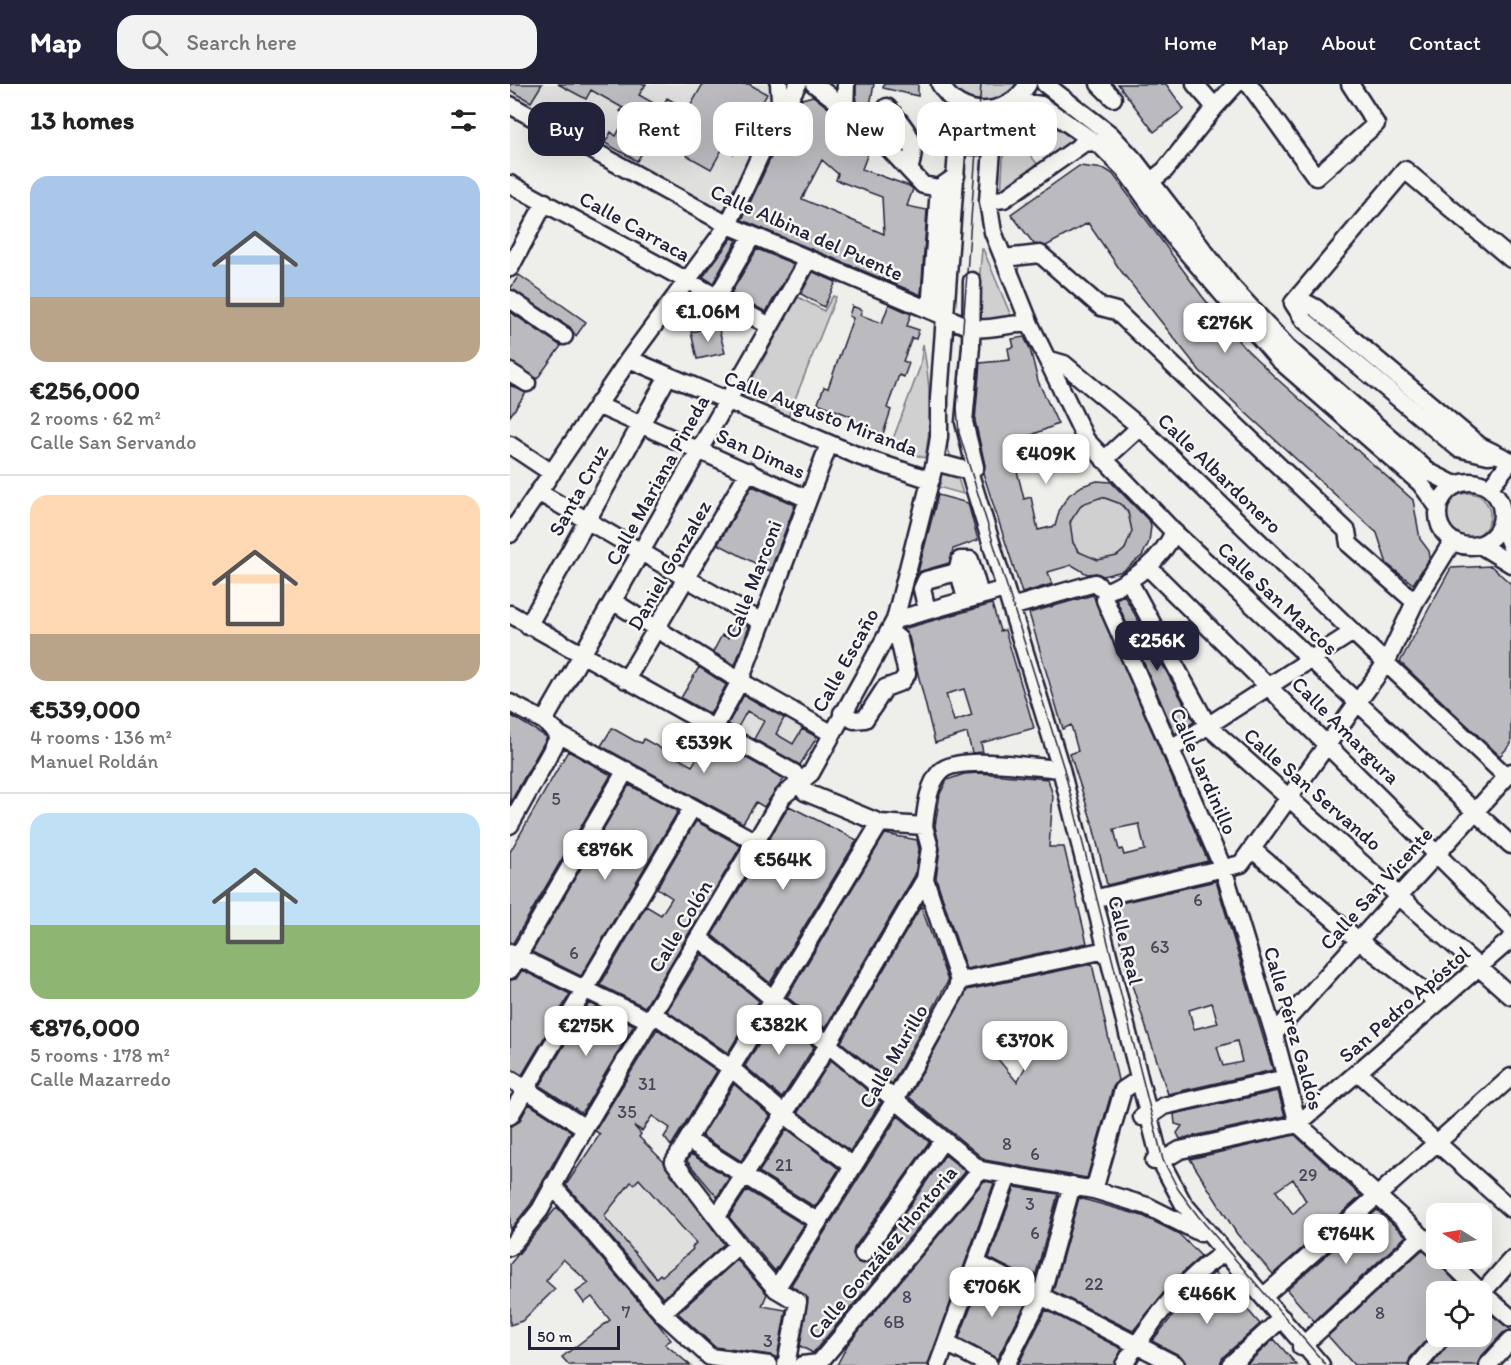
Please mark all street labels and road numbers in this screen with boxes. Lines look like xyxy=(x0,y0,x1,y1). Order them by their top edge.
street label: Calle Albina del Puente xyxy=(707,178,907,286)
street label: Calle Carraca xyxy=(575,185,695,267)
street label: Calle Augusto Miranda xyxy=(721,364,921,462)
street label: Calle Mariana Pineda xyxy=(600,390,714,570)
street label: Calle Albardonero xyxy=(1153,407,1287,539)
street label: San Dimas xyxy=(712,422,810,484)
street label: Santa Cruz xyxy=(543,440,613,540)
street label: Daniel Gonzalez xyxy=(622,495,716,634)
street label: Calle Marconi xyxy=(719,516,787,642)
street label: Calle San Marcos xyxy=(1213,536,1343,660)
street label: Calle Escaño xyxy=(806,603,884,717)
street label: Calle Amargura xyxy=(1287,671,1405,789)
street label: Calle Jardinillo xyxy=(1165,704,1243,838)
street label: Calle San Servando xyxy=(1239,722,1387,856)
street label: Calle San Vicente xyxy=(1314,821,1438,955)
street label: Calle Colón xyxy=(643,875,718,977)
street label: Calle Real xyxy=(1103,893,1149,987)
street label: San Pedro Apóstol xyxy=(1333,940,1475,1068)
street label: Calle Pérez Galdós xyxy=(1259,943,1329,1113)
street label: Calle Murillo xyxy=(853,1000,933,1112)
street label: Calle González Hontoria xyxy=(802,1160,962,1344)

